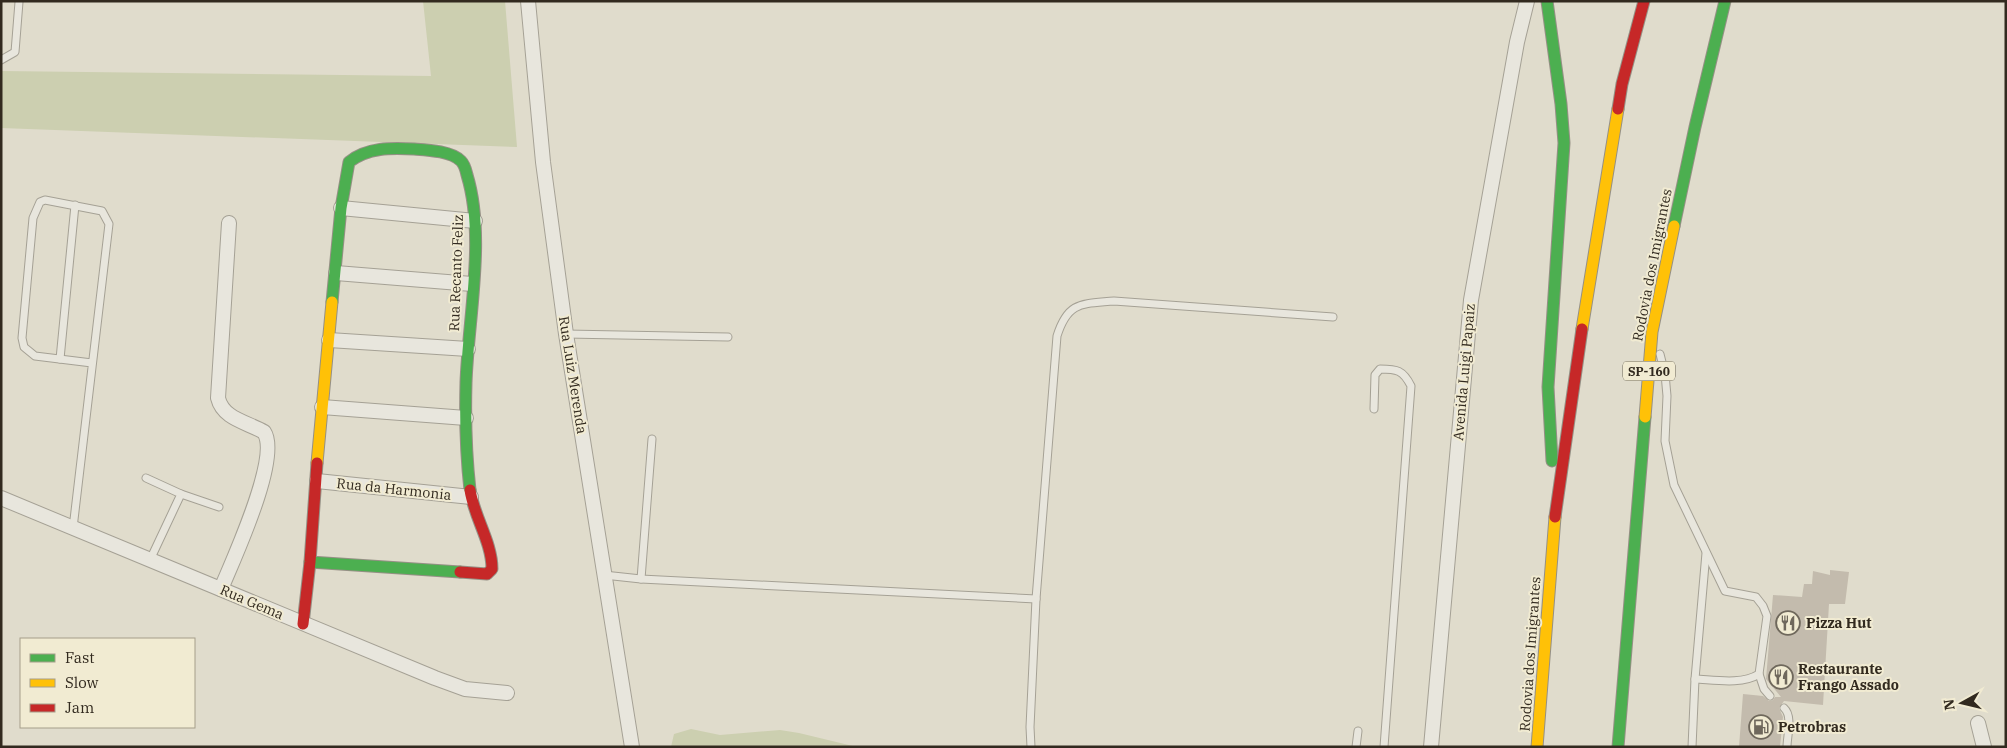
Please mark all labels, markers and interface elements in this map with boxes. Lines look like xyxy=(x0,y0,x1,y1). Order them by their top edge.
street label: Rodovia dos Imigrantes xyxy=(1628,187,1676,343)
street label: Rua Recanto Feliz xyxy=(445,214,467,332)
street label: Avenida Luigi Papaiz xyxy=(1449,303,1479,441)
street label: Rua Luiz Merenda xyxy=(555,315,591,436)
road number: SP-160 xyxy=(1623,362,1675,381)
street label: Rua da Harmonia xyxy=(336,474,453,504)
street label: Rodovia dos Imigrantes xyxy=(1516,576,1544,732)
street label: Rua Gema xyxy=(217,581,287,624)
restaurant icon: Pizza Hut xyxy=(1775,610,1801,636)
place label: Pizza Hut xyxy=(1806,614,1872,632)
legend xyxy=(20,638,195,728)
text: Fast xyxy=(65,648,95,667)
place label: Restaurante Frango Assado xyxy=(1798,660,1899,694)
restaurant icon: Restaurante Frango Assado xyxy=(1768,664,1794,690)
text: Slow xyxy=(65,673,99,692)
north arrow xyxy=(1937,678,1987,728)
text: Jam xyxy=(65,698,94,717)
text: N xyxy=(1939,698,1959,712)
fuel station icon: Petrobras xyxy=(1748,714,1774,740)
place label: Petrobras xyxy=(1778,718,1846,736)

